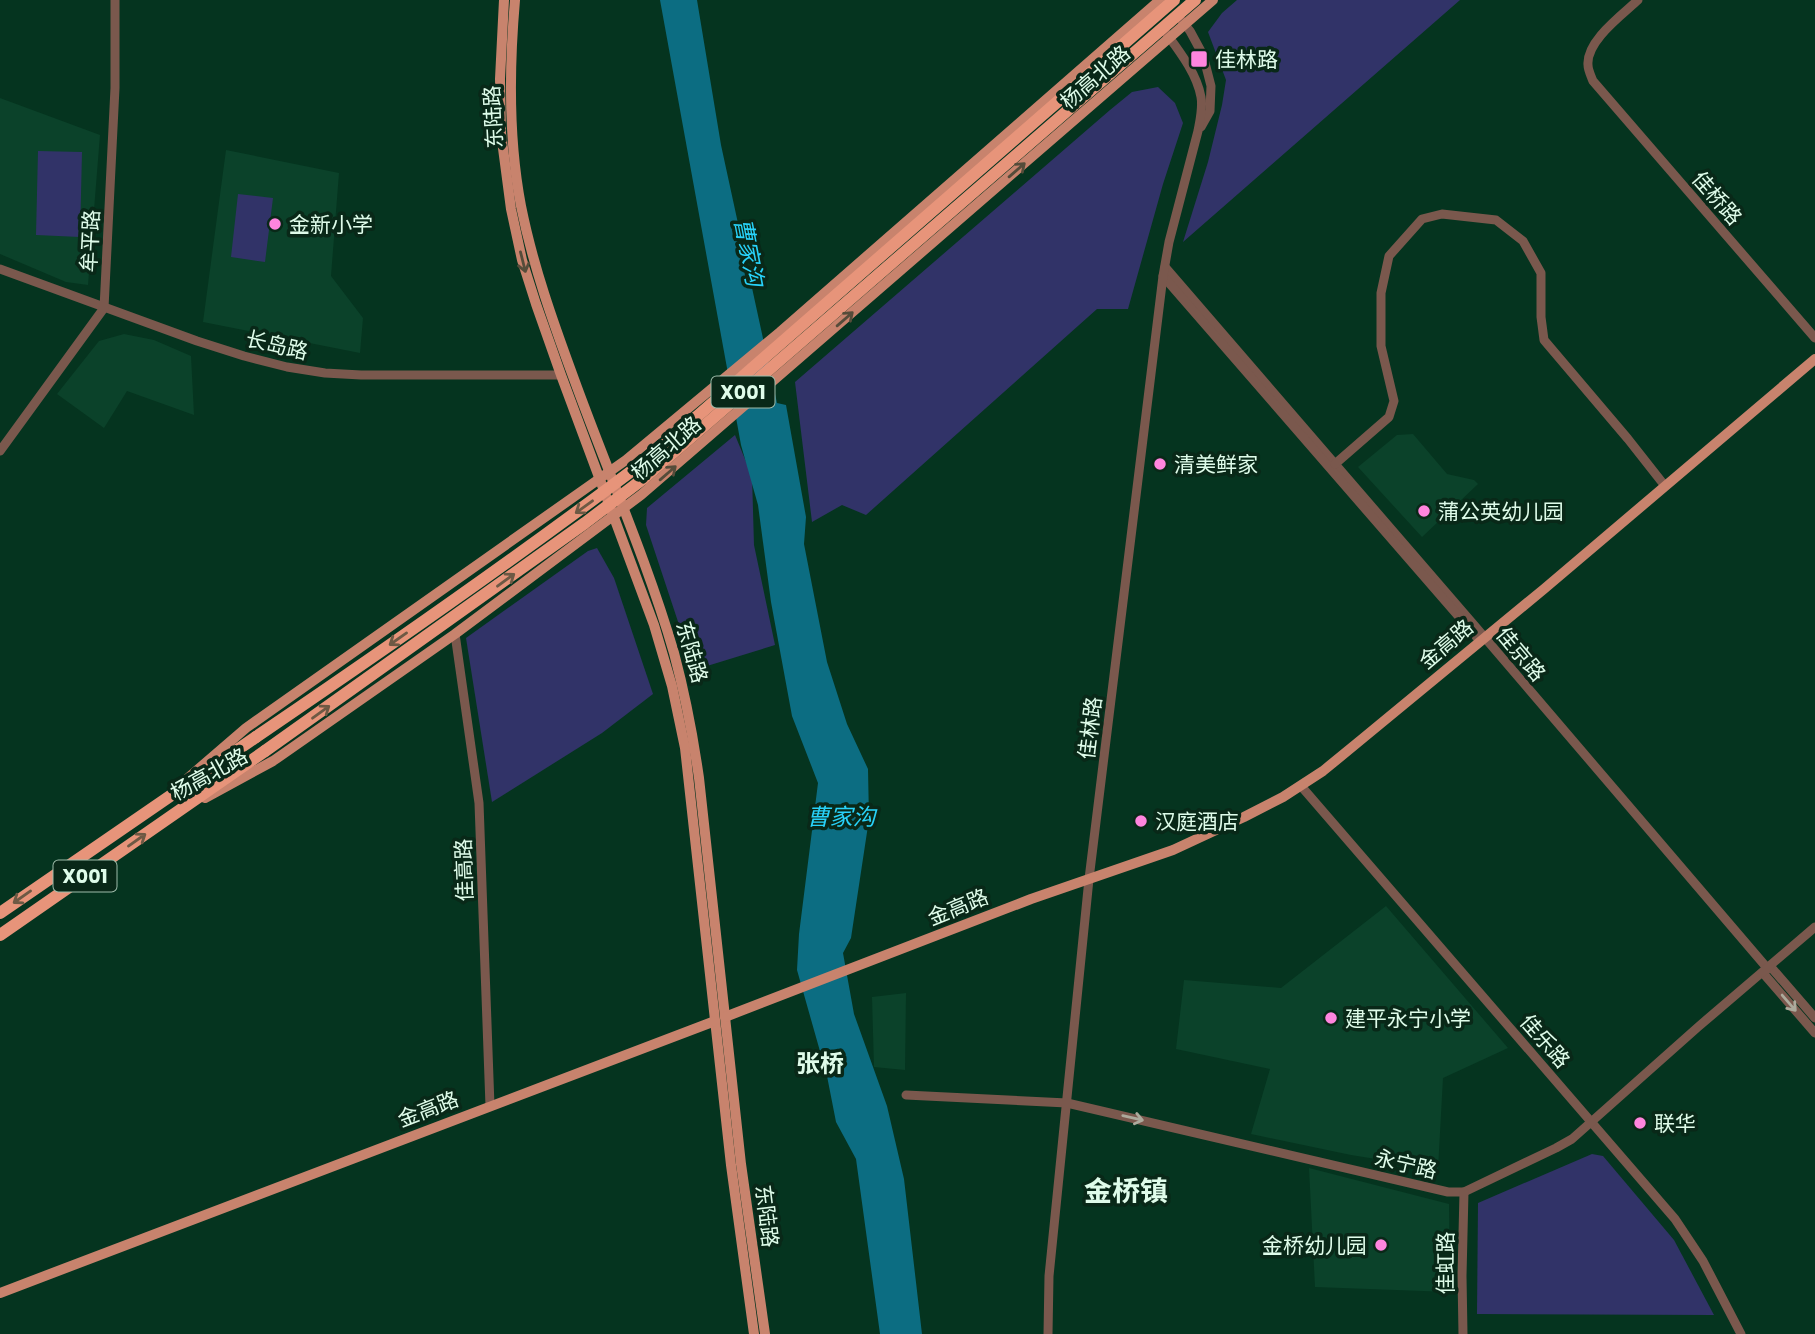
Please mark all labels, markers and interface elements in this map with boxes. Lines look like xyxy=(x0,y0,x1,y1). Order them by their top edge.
street label: 杨高北路 xyxy=(1054,39,1136,115)
place label: 佳林路 xyxy=(1215,45,1278,74)
marker: 佳林路 xyxy=(1189,49,1209,69)
street label: 东陆路 xyxy=(477,85,509,149)
one-way arrow xyxy=(1008,162,1026,178)
street label: 佳桥路 xyxy=(1685,165,1749,231)
street label: 牟平路 xyxy=(74,209,106,273)
place label: 金新小学 xyxy=(289,210,373,239)
water label: 曹家沟 xyxy=(727,215,772,292)
marker: 金新小学 xyxy=(267,216,283,232)
one-way arrow xyxy=(517,250,530,273)
one-way arrow xyxy=(835,311,853,327)
street label: 长岛路 xyxy=(243,324,311,366)
road number: X001 xyxy=(712,376,774,408)
street label: 杨高北路 xyxy=(625,410,707,486)
place label: 清美鲜家 xyxy=(1174,450,1258,479)
marker: 清美鲜家 xyxy=(1152,456,1168,472)
one-way arrow xyxy=(659,465,677,481)
place label: 蒲公英幼儿园 xyxy=(1438,497,1564,526)
one-way arrow xyxy=(575,500,594,514)
marker: 蒲公英幼儿园 xyxy=(1416,503,1432,519)
one-way arrow xyxy=(496,572,515,587)
street label: 金高路 xyxy=(1413,613,1479,675)
street label: 东陆路 xyxy=(669,618,715,686)
street label: 佳京路 xyxy=(1490,621,1552,687)
one-way arrow xyxy=(389,632,408,646)
street label: 佳林路 xyxy=(1072,695,1108,761)
one-way arrow xyxy=(311,705,330,719)
street label: 杨高北路 xyxy=(165,741,253,807)
water label: 曹家沟 xyxy=(807,801,879,833)
place label: 汉庭酒店 xyxy=(1155,807,1239,836)
marker: 汉庭酒店 xyxy=(1133,813,1149,829)
one-way arrow xyxy=(127,833,146,847)
street label: 佳高路 xyxy=(448,838,480,902)
road number: X001 xyxy=(54,860,116,891)
street label: 金高路 xyxy=(923,882,993,932)
one-way arrow xyxy=(13,890,32,904)
one-way arrow xyxy=(1781,994,1797,1012)
place label: 建平永宁小学 xyxy=(1345,1004,1471,1033)
street label: 佳乐路 xyxy=(1513,1008,1577,1074)
marker: 建平永宁小学 xyxy=(1323,1010,1339,1026)
district label: 张桥 xyxy=(796,1047,844,1080)
street label: 金高路 xyxy=(393,1084,463,1134)
place label: 联华 xyxy=(1654,1109,1696,1138)
one-way arrow xyxy=(1121,1112,1144,1125)
marker: 联华 xyxy=(1632,1115,1648,1131)
street label: 永宁路 xyxy=(1372,1143,1440,1185)
district label: 金桥镇 xyxy=(1084,1172,1168,1211)
street label: 东陆路 xyxy=(749,1183,785,1249)
place label: 金桥幼儿园 xyxy=(1262,1231,1367,1260)
street label: 佳虹路 xyxy=(1431,1232,1460,1295)
marker: 金桥幼儿园 xyxy=(1373,1237,1389,1253)

